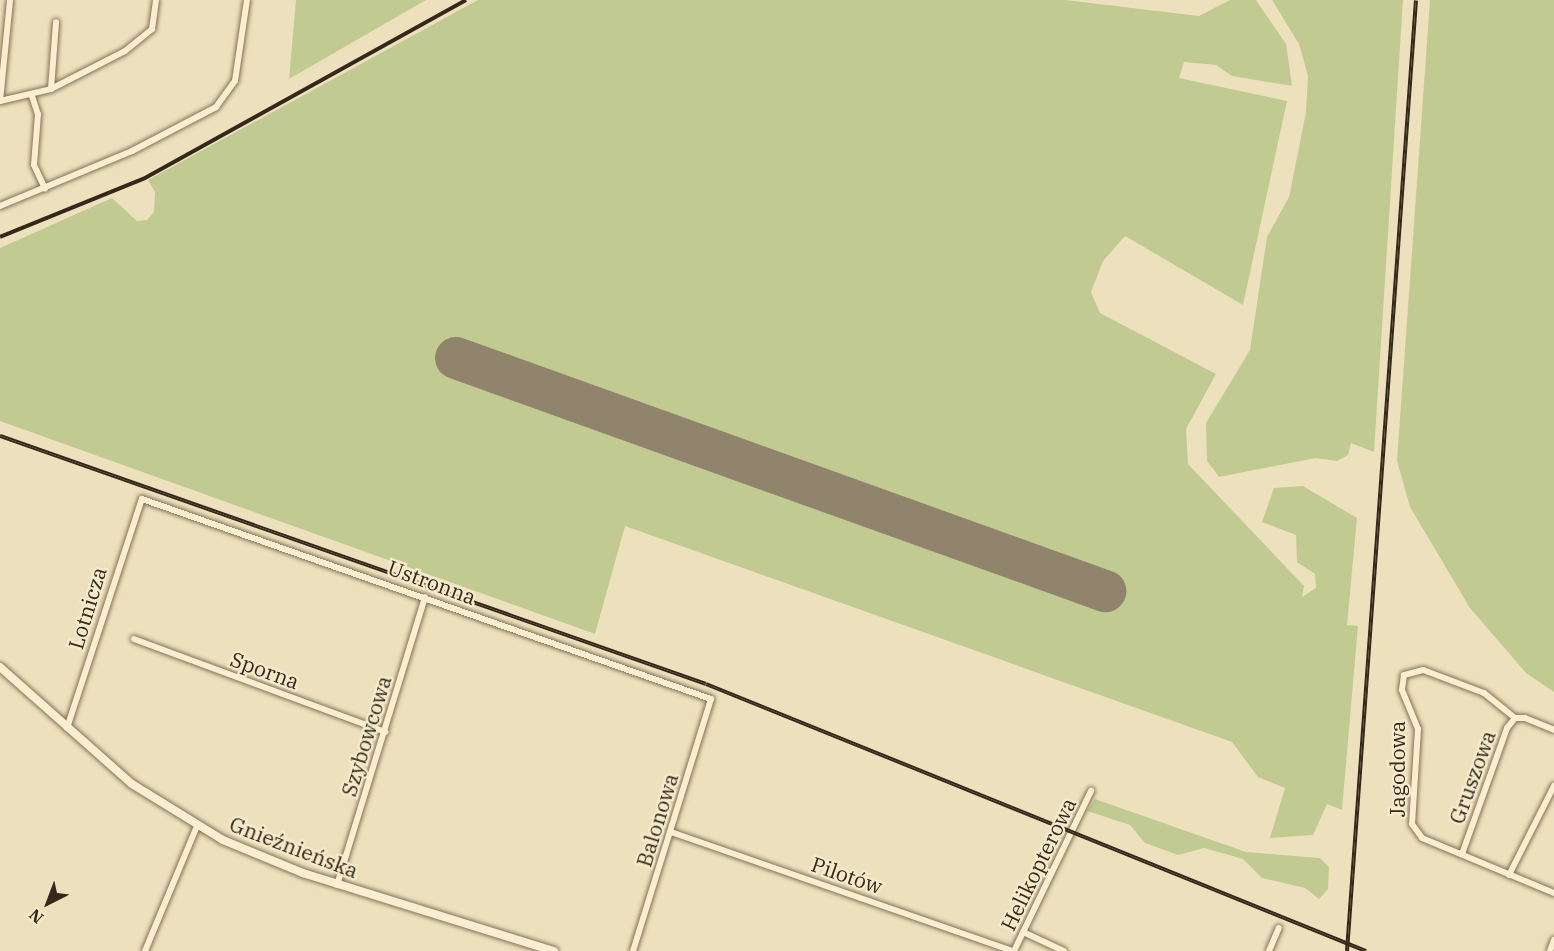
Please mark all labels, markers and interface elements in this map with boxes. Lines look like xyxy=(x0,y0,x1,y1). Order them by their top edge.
street label: Ustronna xyxy=(384,554,480,610)
street label: Lotnicza xyxy=(63,564,111,652)
street label: Sporna xyxy=(227,646,303,694)
street label: Szybowcowa xyxy=(336,673,396,799)
street label: Jagodowa xyxy=(1384,721,1410,817)
street label: Gruszowa xyxy=(1443,727,1501,827)
street label: Balonowa xyxy=(631,770,683,870)
street label: Helikopterowa xyxy=(995,793,1081,935)
street label: Gnieźnieńska xyxy=(226,811,362,883)
street label: Pilotów xyxy=(808,851,886,899)
north arrow xyxy=(18,873,78,933)
text: N xyxy=(25,905,47,928)

